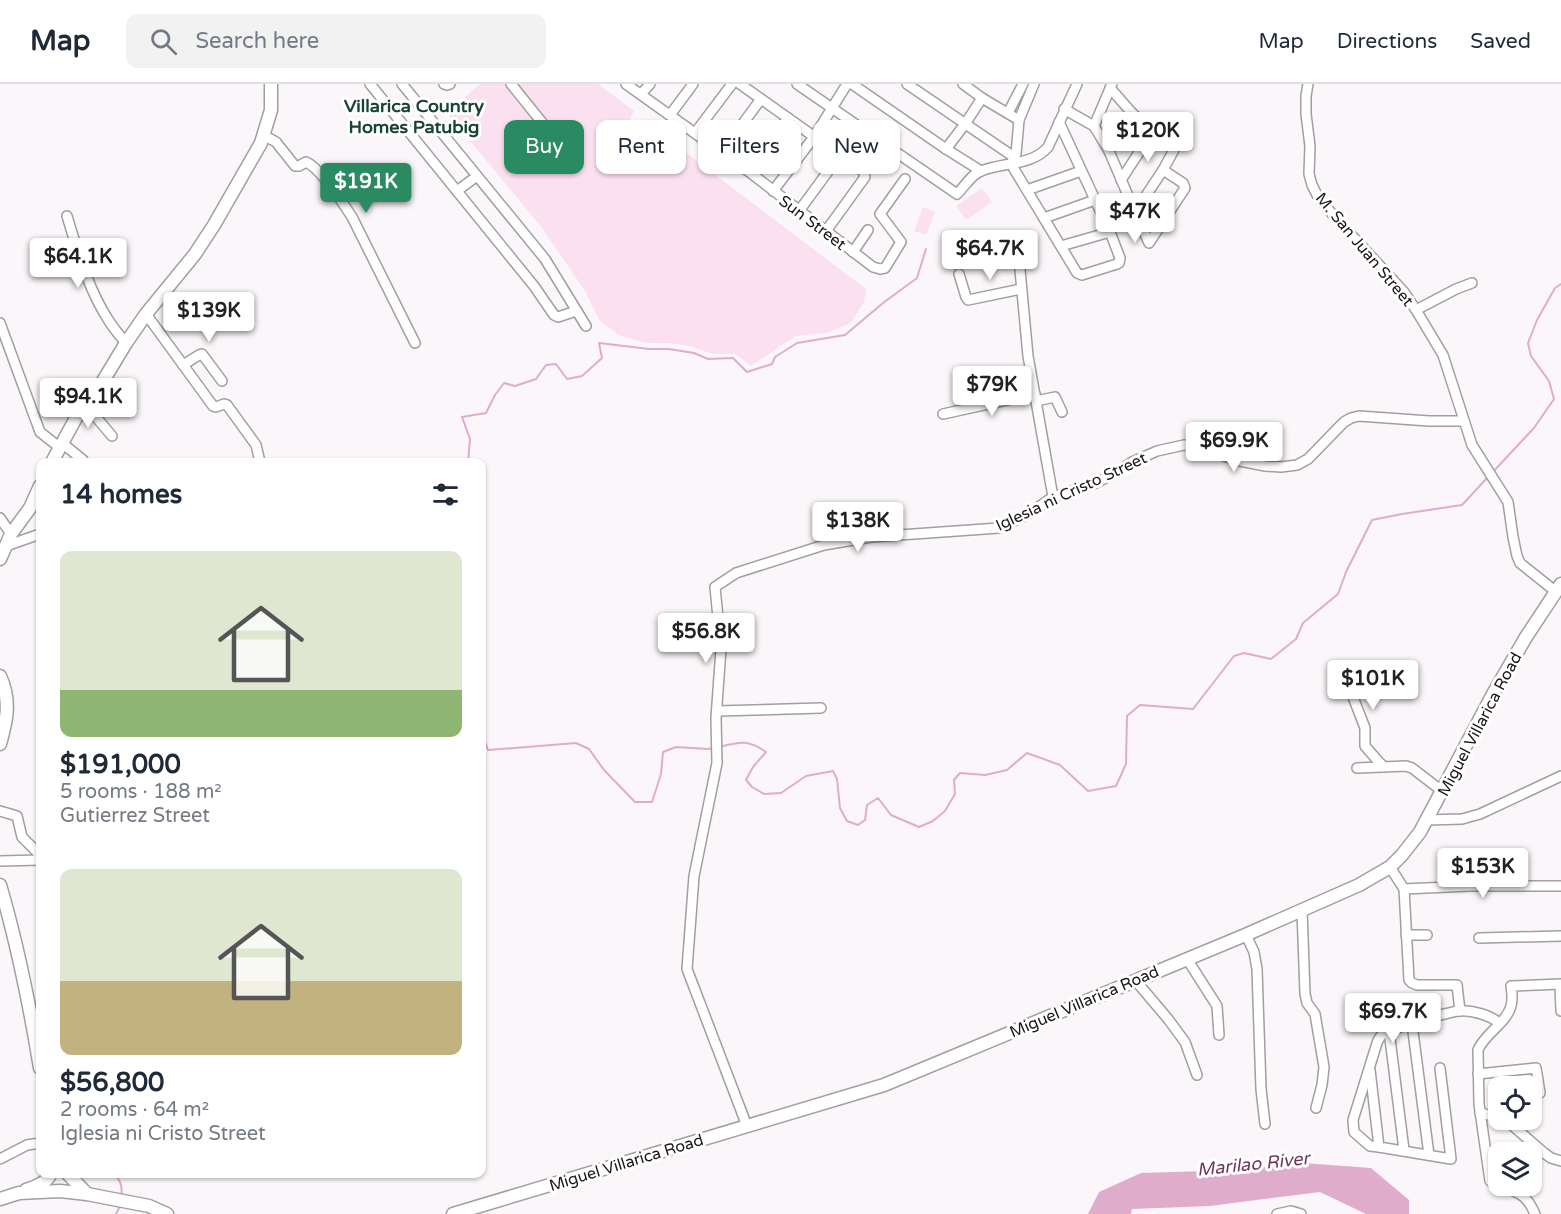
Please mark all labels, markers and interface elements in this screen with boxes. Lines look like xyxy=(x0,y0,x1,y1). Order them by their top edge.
search box xyxy=(126,14,546,68)
text: Map xyxy=(30,24,90,58)
icon: search xyxy=(147,25,180,58)
text: Search here xyxy=(195,28,319,54)
text: Map xyxy=(1258,29,1304,54)
text: Directions xyxy=(1337,29,1437,54)
text: Saved xyxy=(1470,29,1531,54)
district label: Villarica Country Homes Patubig xyxy=(344,95,484,138)
pin: $120K xyxy=(1106,112,1190,163)
text: $120K xyxy=(1116,119,1180,143)
chip: Buy xyxy=(504,120,584,174)
chip: Rent xyxy=(596,120,686,174)
chip: Filters xyxy=(698,120,801,174)
chip: New xyxy=(813,120,900,174)
pin: $191K xyxy=(324,163,408,214)
text: $191K xyxy=(334,170,398,194)
street label: M. San Juan Street xyxy=(1311,189,1418,311)
street label: Sun Street xyxy=(775,191,850,255)
pin: $47K xyxy=(1099,193,1171,244)
text: $47K xyxy=(1110,200,1160,224)
pin: $64.7K xyxy=(941,230,1039,281)
text: $64.7K xyxy=(956,237,1024,261)
pin: $64.1K xyxy=(29,238,127,289)
text: $64.1K xyxy=(44,245,112,269)
pin: $139K xyxy=(167,292,251,343)
text: $139K xyxy=(177,299,241,323)
pin: $79K xyxy=(956,366,1028,417)
text: $79K xyxy=(967,373,1017,397)
pin: $94.1K xyxy=(39,378,137,429)
text: $94.1K xyxy=(54,385,122,409)
pin: $69.9K xyxy=(1185,422,1283,473)
text: $69.9K xyxy=(1200,429,1268,453)
street label: Iglesia ni Cristo Street xyxy=(993,448,1150,536)
icon: filters xyxy=(429,478,462,511)
text: 14 homes xyxy=(60,479,182,510)
pin: $138K xyxy=(816,502,900,553)
text: $138K xyxy=(826,509,890,533)
icon: home xyxy=(207,590,315,698)
pin: $56.8K xyxy=(657,613,755,664)
text: $56.8K xyxy=(672,620,740,644)
street label: Miguel Villarica Road xyxy=(1433,649,1526,800)
pin: $101K xyxy=(1331,660,1415,711)
text: $101K xyxy=(1341,667,1405,691)
text: $191,000 xyxy=(60,749,181,780)
text: 5 rooms · 188 m² xyxy=(60,780,222,804)
text: Gutierrez Street xyxy=(60,804,210,828)
pin: $153K xyxy=(1441,848,1525,899)
text: $153K xyxy=(1451,855,1515,879)
icon: home xyxy=(207,908,315,1016)
street label: Miguel Villarica Road xyxy=(1007,961,1162,1042)
pin: $69.7K xyxy=(1344,993,1442,1044)
text: $69.7K xyxy=(1359,1000,1427,1024)
text: $56,800 xyxy=(60,1067,164,1098)
map controls xyxy=(1488,1076,1542,1196)
button: locate xyxy=(1488,1076,1542,1130)
text: 2 rooms · 64 m² xyxy=(60,1098,209,1122)
text: Iglesia ni Cristo Street xyxy=(60,1122,266,1146)
street label: Miguel Villarica Road xyxy=(547,1130,706,1196)
button: layers xyxy=(1488,1142,1542,1196)
water label: Marilao River xyxy=(1196,1147,1312,1181)

